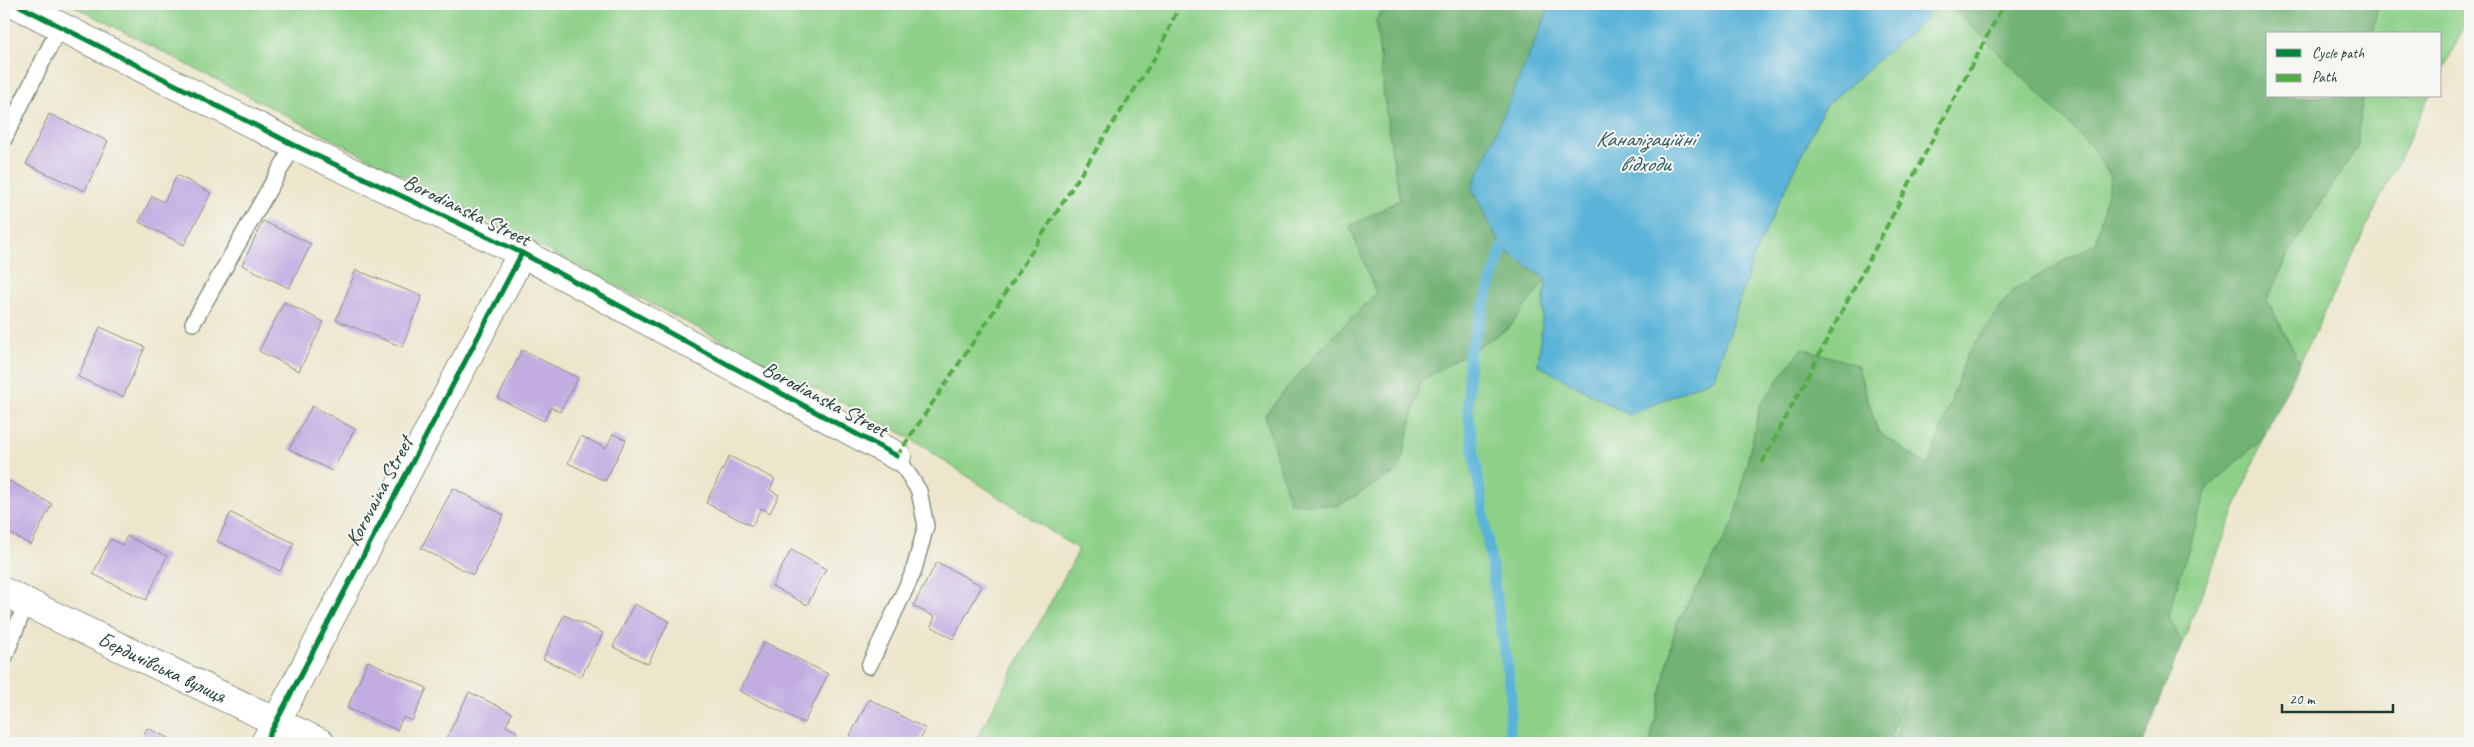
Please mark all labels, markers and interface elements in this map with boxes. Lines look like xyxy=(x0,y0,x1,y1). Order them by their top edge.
legend xyxy=(2266,32,2442,98)
text: Cycle path xyxy=(2312,44,2364,63)
text: Path xyxy=(2312,68,2338,87)
water label: Каналізаційні відходи xyxy=(1596,125,1700,178)
street label: Borodianska Street xyxy=(399,168,536,253)
street label: Borodianska Street xyxy=(758,355,894,444)
street label: Korovaina Street xyxy=(339,429,420,550)
street label: Бердичівська вулиця xyxy=(94,626,231,709)
scale bar xyxy=(2282,682,2393,714)
text: 20 m xyxy=(2289,690,2316,709)

